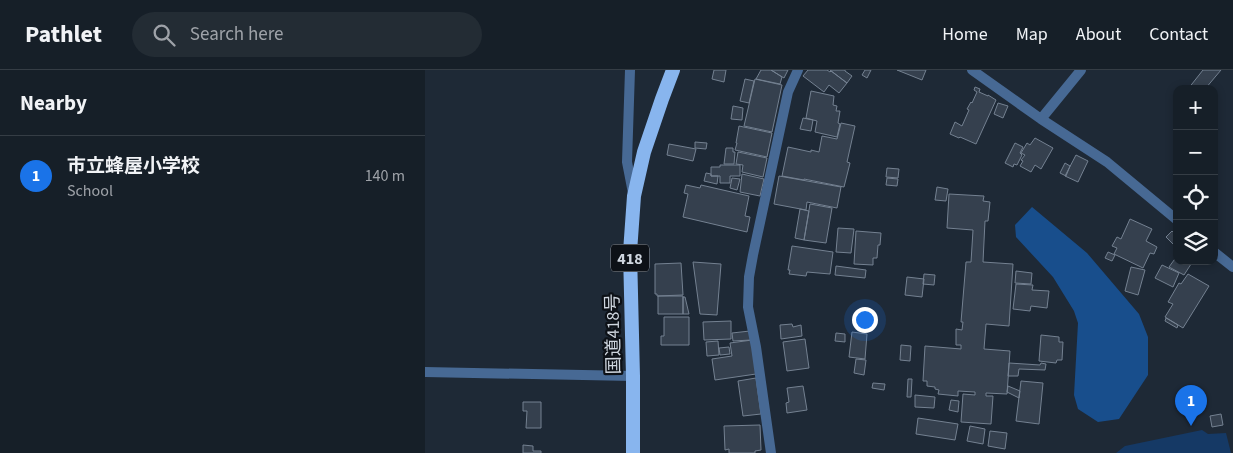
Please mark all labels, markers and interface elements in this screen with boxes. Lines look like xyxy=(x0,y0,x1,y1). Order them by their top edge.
search box xyxy=(132,12,482,57)
text: Pathlet xyxy=(25,17,102,52)
icon: search xyxy=(150,21,178,49)
text: Search here xyxy=(190,21,284,48)
text: Home xyxy=(942,22,988,47)
text: Map xyxy=(1016,22,1048,47)
text: About xyxy=(1076,22,1121,47)
text: Contact xyxy=(1149,22,1208,47)
map controls xyxy=(1173,85,1218,265)
button: + xyxy=(1173,85,1218,130)
text: Nearby xyxy=(20,88,87,118)
button: − xyxy=(1173,130,1218,175)
text: 市立蜂屋小学校 xyxy=(67,153,200,180)
text: 1 xyxy=(32,165,40,187)
text: 140 m xyxy=(365,165,405,187)
button: locate xyxy=(1173,175,1218,220)
text: School xyxy=(67,180,113,202)
button: layers xyxy=(1173,220,1218,265)
road number: 418 xyxy=(611,244,649,272)
street label: 国道418号 xyxy=(600,293,627,375)
your location xyxy=(852,307,878,333)
pin: 1 xyxy=(1175,385,1207,426)

